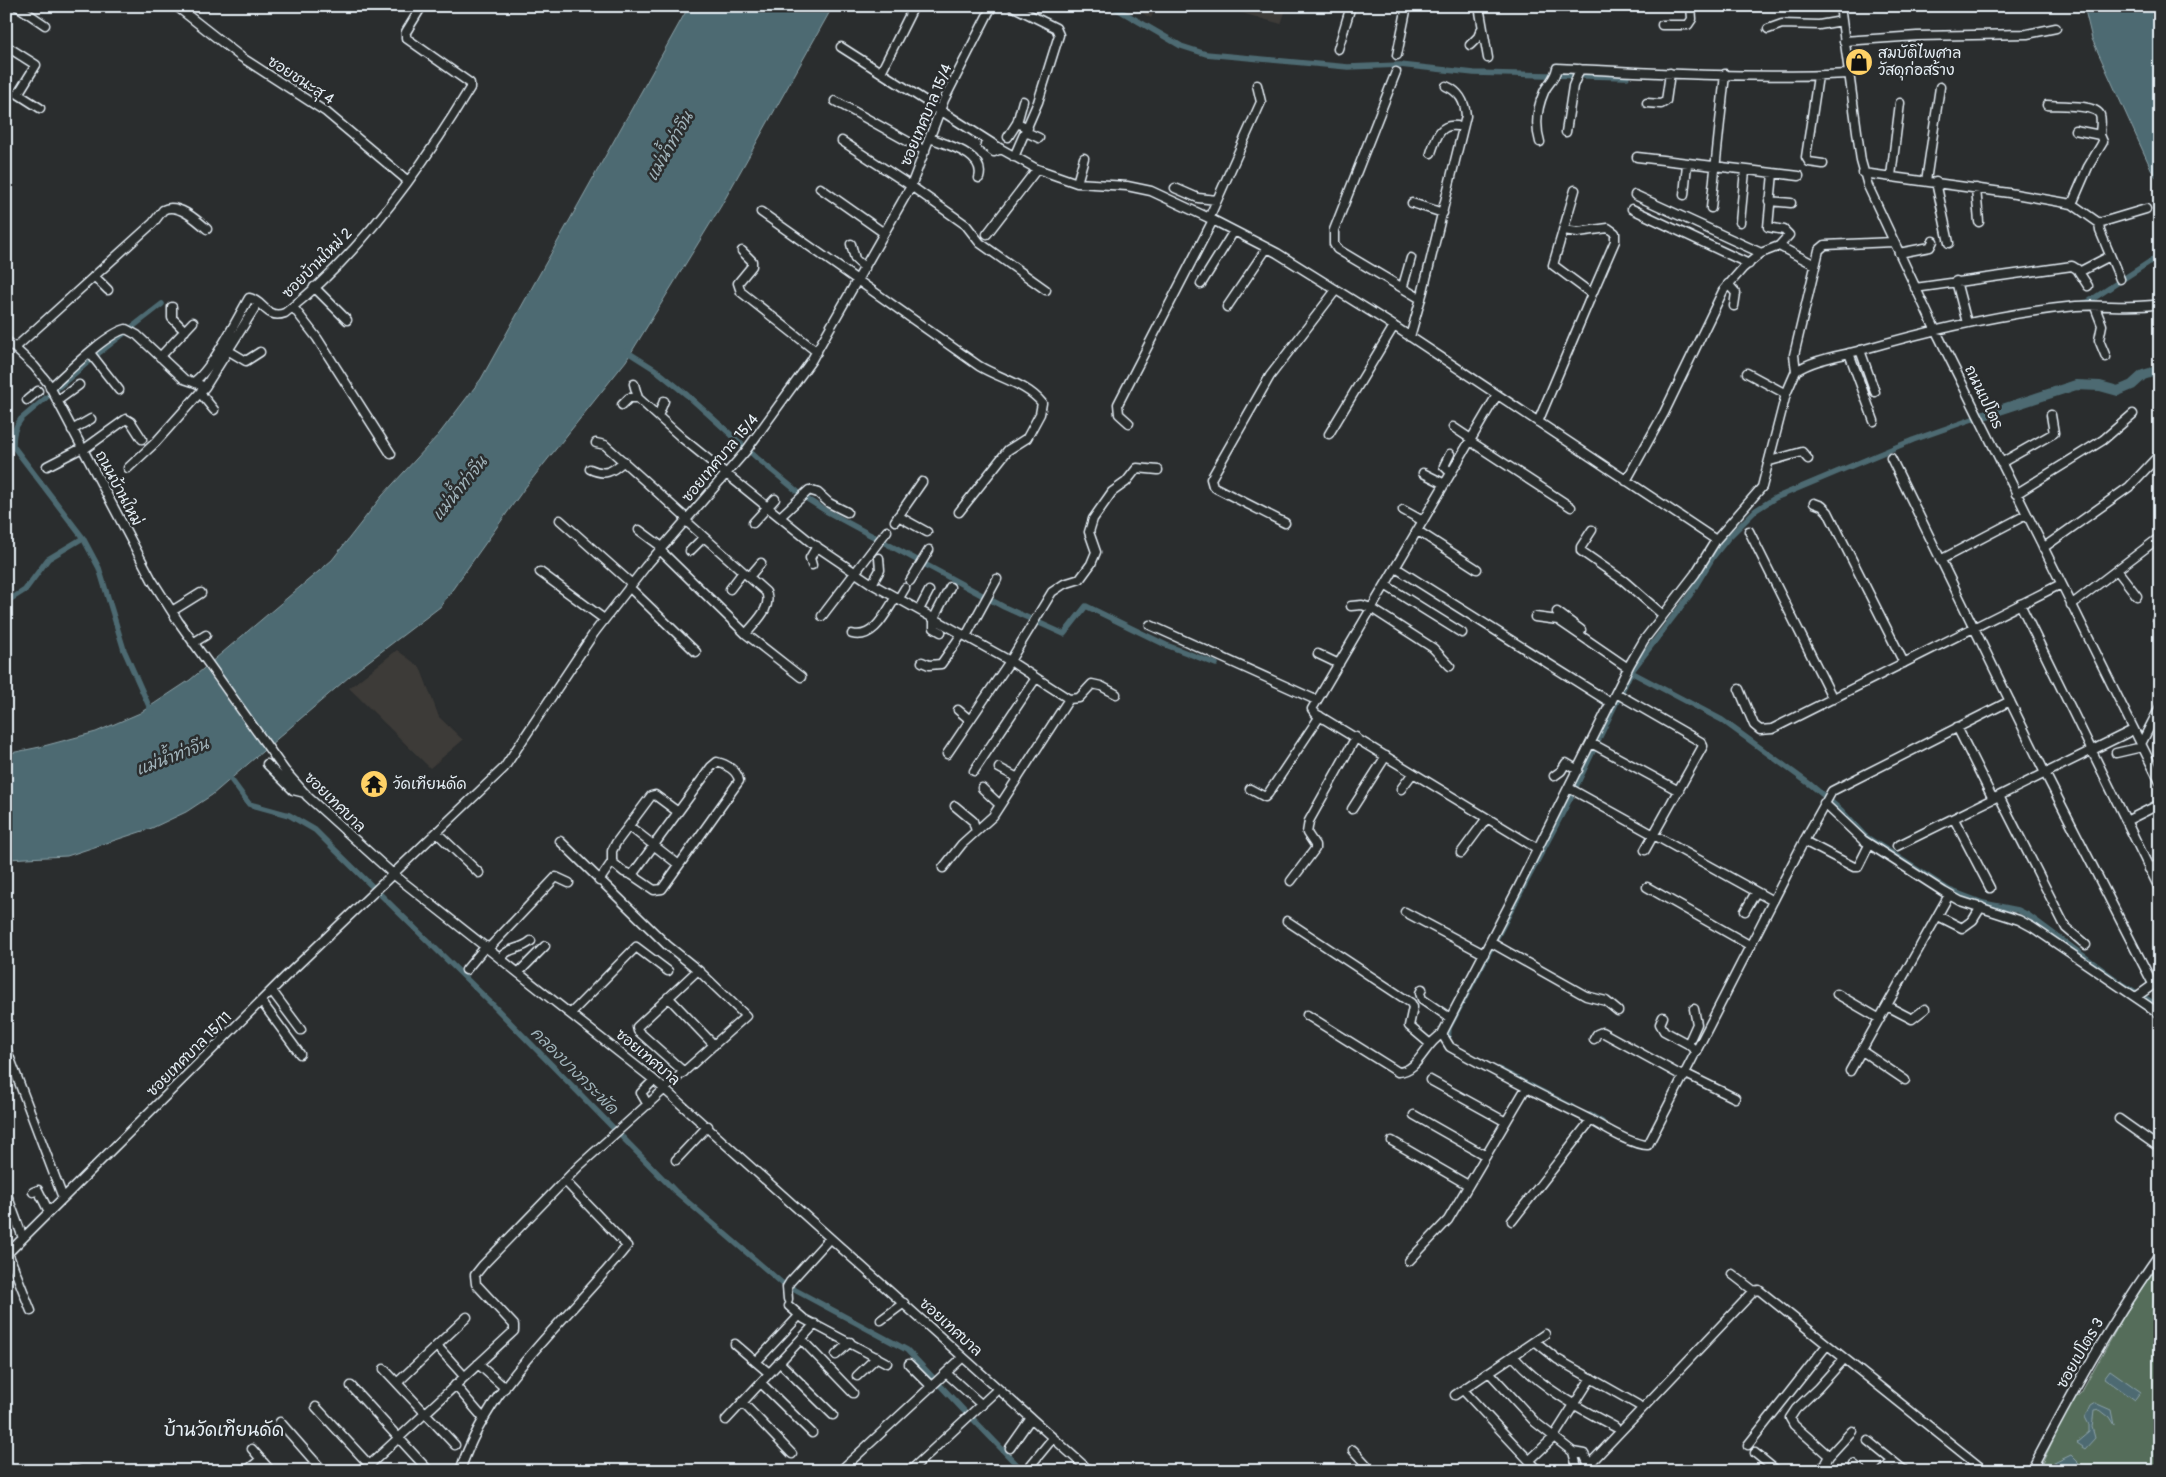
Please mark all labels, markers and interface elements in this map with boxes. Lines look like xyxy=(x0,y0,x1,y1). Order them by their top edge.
place label: สมบัติไพศาล วัสดุก่อสร้าง xyxy=(1878,43,1961,81)
shop icon: สมบัติไพศาล วัสดุก่อสร้าง xyxy=(1844,47,1874,77)
street label: ซอยชนะสุ 4 xyxy=(263,52,338,110)
street label: ซอยเทศบาล 15/4 xyxy=(896,61,957,169)
water label: แม่น้ำท่าจีน xyxy=(638,105,698,185)
street label: ซอยบ้านใหม่ 2 xyxy=(278,224,356,302)
street label: ถนนเปโตร xyxy=(1960,362,2008,432)
street label: ซอยเทศบาล 15/4 xyxy=(678,410,763,506)
street label: ถนนบ้านใหม่ xyxy=(91,447,147,529)
water label: แม่น้ำท่าจีน xyxy=(424,449,492,525)
water label: แม่น้ำท่าจีน xyxy=(131,729,213,780)
street label: ซอยเทศบาล xyxy=(300,768,369,836)
temple icon: วัดเทียนดัด xyxy=(359,769,389,799)
place label: วัดเทียนดัด xyxy=(393,775,467,794)
street label: ซอยเทศบาล 15/11 xyxy=(143,1008,236,1101)
water label: คลองบางกระพัด xyxy=(527,1023,623,1119)
street label: ซอยเทศบาล xyxy=(612,1025,684,1090)
street label: ซอยเทศบาล xyxy=(915,1294,986,1361)
street label: ซอยเปโตร 3 xyxy=(2052,1314,2108,1392)
district label: บ้านวัดเทียนดัด xyxy=(164,1418,284,1442)

